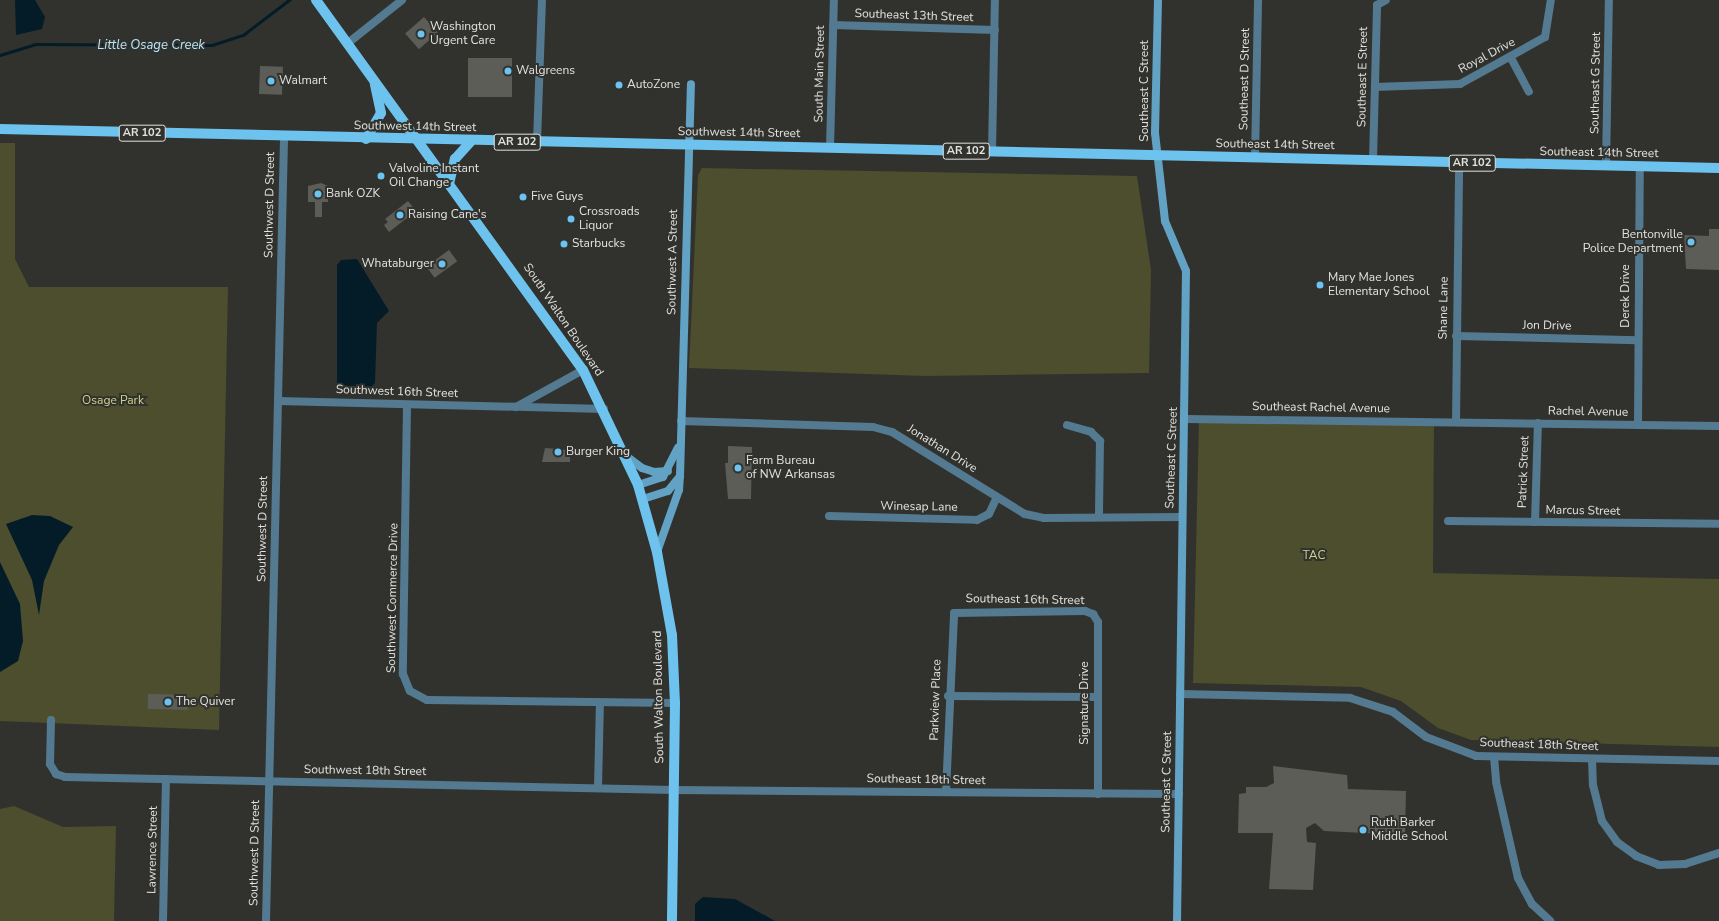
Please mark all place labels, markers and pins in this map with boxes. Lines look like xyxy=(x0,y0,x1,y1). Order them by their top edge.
place label: Washington Urgent Care xyxy=(430,20,496,48)
marker: Washington Urgent Care xyxy=(415,28,427,40)
place label: Walgreens xyxy=(516,64,575,78)
marker: Walgreens xyxy=(503,66,513,76)
place label: Walmart xyxy=(279,74,327,88)
marker: Walmart xyxy=(266,76,276,86)
place label: AutoZone xyxy=(627,78,680,92)
marker: AutoZone xyxy=(614,80,624,90)
place label: Valvoline Instant Oil Change xyxy=(389,162,479,190)
marker: Valvoline Instant Oil Change xyxy=(376,171,386,181)
place label: Bank OZK xyxy=(326,187,380,201)
marker: Bank OZK xyxy=(313,189,323,199)
place label: Five Guys xyxy=(531,190,583,204)
marker: Five Guys xyxy=(518,192,528,202)
place label: Crossroads Liquor xyxy=(579,205,640,233)
place label: Raising Cane's xyxy=(408,208,487,222)
marker: Raising Cane's xyxy=(395,210,405,220)
marker: Crossroads Liquor xyxy=(566,214,576,224)
place label: Bentonville Police Department xyxy=(1583,228,1683,256)
place label: Starbucks xyxy=(572,237,625,251)
marker: Bentonville Police Department xyxy=(1686,237,1696,247)
marker: Starbucks xyxy=(559,239,569,249)
place label: Whataburger xyxy=(361,257,434,271)
marker: Whataburger xyxy=(437,259,447,269)
place label: Mary Mae Jones Elementary School xyxy=(1328,271,1429,299)
marker: Mary Mae Jones Elementary School xyxy=(1315,280,1325,290)
place label: Burger King xyxy=(566,445,630,459)
marker: Burger King xyxy=(553,447,563,457)
place label: Farm Bureau of NW Arkansas xyxy=(746,454,835,482)
marker: Farm Bureau of NW Arkansas xyxy=(733,463,743,473)
place label: The Quiver xyxy=(176,695,235,709)
marker: The Quiver xyxy=(163,697,173,707)
place label: Ruth Barker Middle School xyxy=(1371,816,1448,844)
marker: Ruth Barker Middle School xyxy=(1358,825,1368,835)

